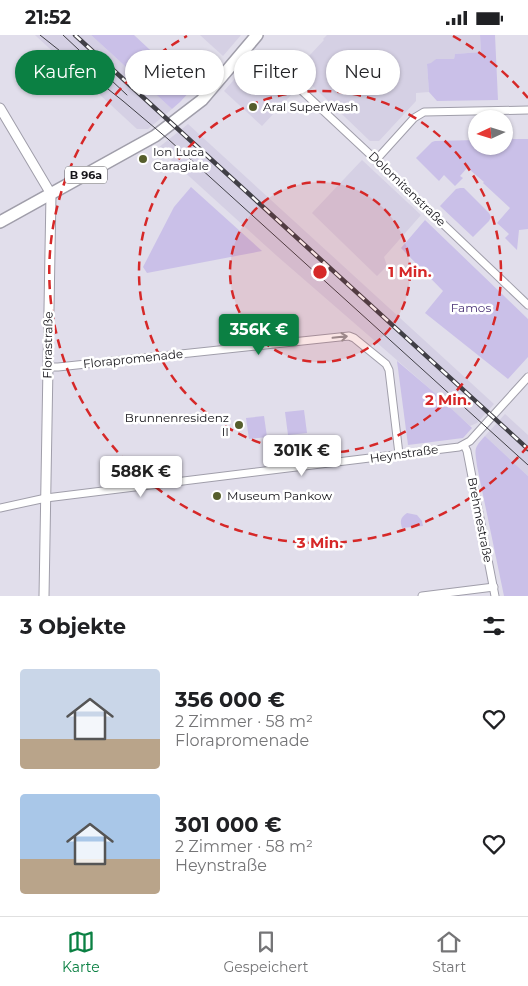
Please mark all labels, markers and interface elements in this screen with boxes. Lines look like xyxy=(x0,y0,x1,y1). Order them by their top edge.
text: 21:52 xyxy=(25,6,71,29)
chip: Kaufen xyxy=(15,50,115,95)
chip: Mieten xyxy=(125,50,224,95)
chip: Filter xyxy=(234,50,316,95)
chip: Neu xyxy=(326,50,400,95)
place label: Aral SuperWash xyxy=(263,99,358,114)
marker: Aral SuperWash xyxy=(247,101,259,113)
north arrow xyxy=(468,110,512,155)
map controls xyxy=(468,110,513,155)
place label: Ion Luca Caragiale xyxy=(153,144,209,173)
street label: Dolomitenstraße xyxy=(366,148,449,229)
marker: Ion Luca Caragiale xyxy=(137,153,149,165)
road number: B 96a xyxy=(65,167,107,183)
text: 1 Min. xyxy=(388,262,432,281)
centre of rings xyxy=(311,263,329,281)
park label: Famos xyxy=(451,300,491,315)
street label: Florastraße xyxy=(39,311,56,379)
pin: 356K € xyxy=(218,313,300,356)
text: 356K € xyxy=(230,320,288,339)
one-way arrow xyxy=(332,332,348,342)
street label: Florapromenade xyxy=(82,346,184,371)
text: 2 Min. xyxy=(425,390,471,409)
place label: Brunnenresidenz II xyxy=(125,410,229,439)
marker: Brunnenresidenz II xyxy=(233,419,245,431)
pin: 301K € xyxy=(261,435,343,477)
text: 301K € xyxy=(274,441,330,460)
street label: Heynstraße xyxy=(369,441,439,466)
pin: 588K € xyxy=(100,455,182,498)
text: 588K € xyxy=(111,462,171,481)
street label: Brehmestraße xyxy=(465,476,496,564)
place label: Museum Pankow xyxy=(227,488,332,503)
marker: Museum Pankow xyxy=(211,490,223,502)
text: 3 Min. xyxy=(296,533,343,552)
icon: filters xyxy=(480,612,508,640)
text: 3 Objekte xyxy=(20,614,126,639)
text: 356 000 € xyxy=(175,687,285,712)
icon: home xyxy=(60,689,120,749)
icon: heart xyxy=(480,705,508,733)
text: 2 Zimmer · 58 m² xyxy=(175,712,313,731)
text: Florapromenade xyxy=(175,731,309,750)
text: 301 000 € xyxy=(175,812,282,837)
icon: home xyxy=(60,814,120,874)
icon: heart xyxy=(480,830,508,858)
text: 2 Zimmer · 58 m² xyxy=(175,837,313,856)
text: Heynstraße xyxy=(175,856,267,875)
tab: Karte xyxy=(62,928,100,976)
tab: Gespeichert xyxy=(223,928,308,976)
tab: Start xyxy=(432,928,466,976)

